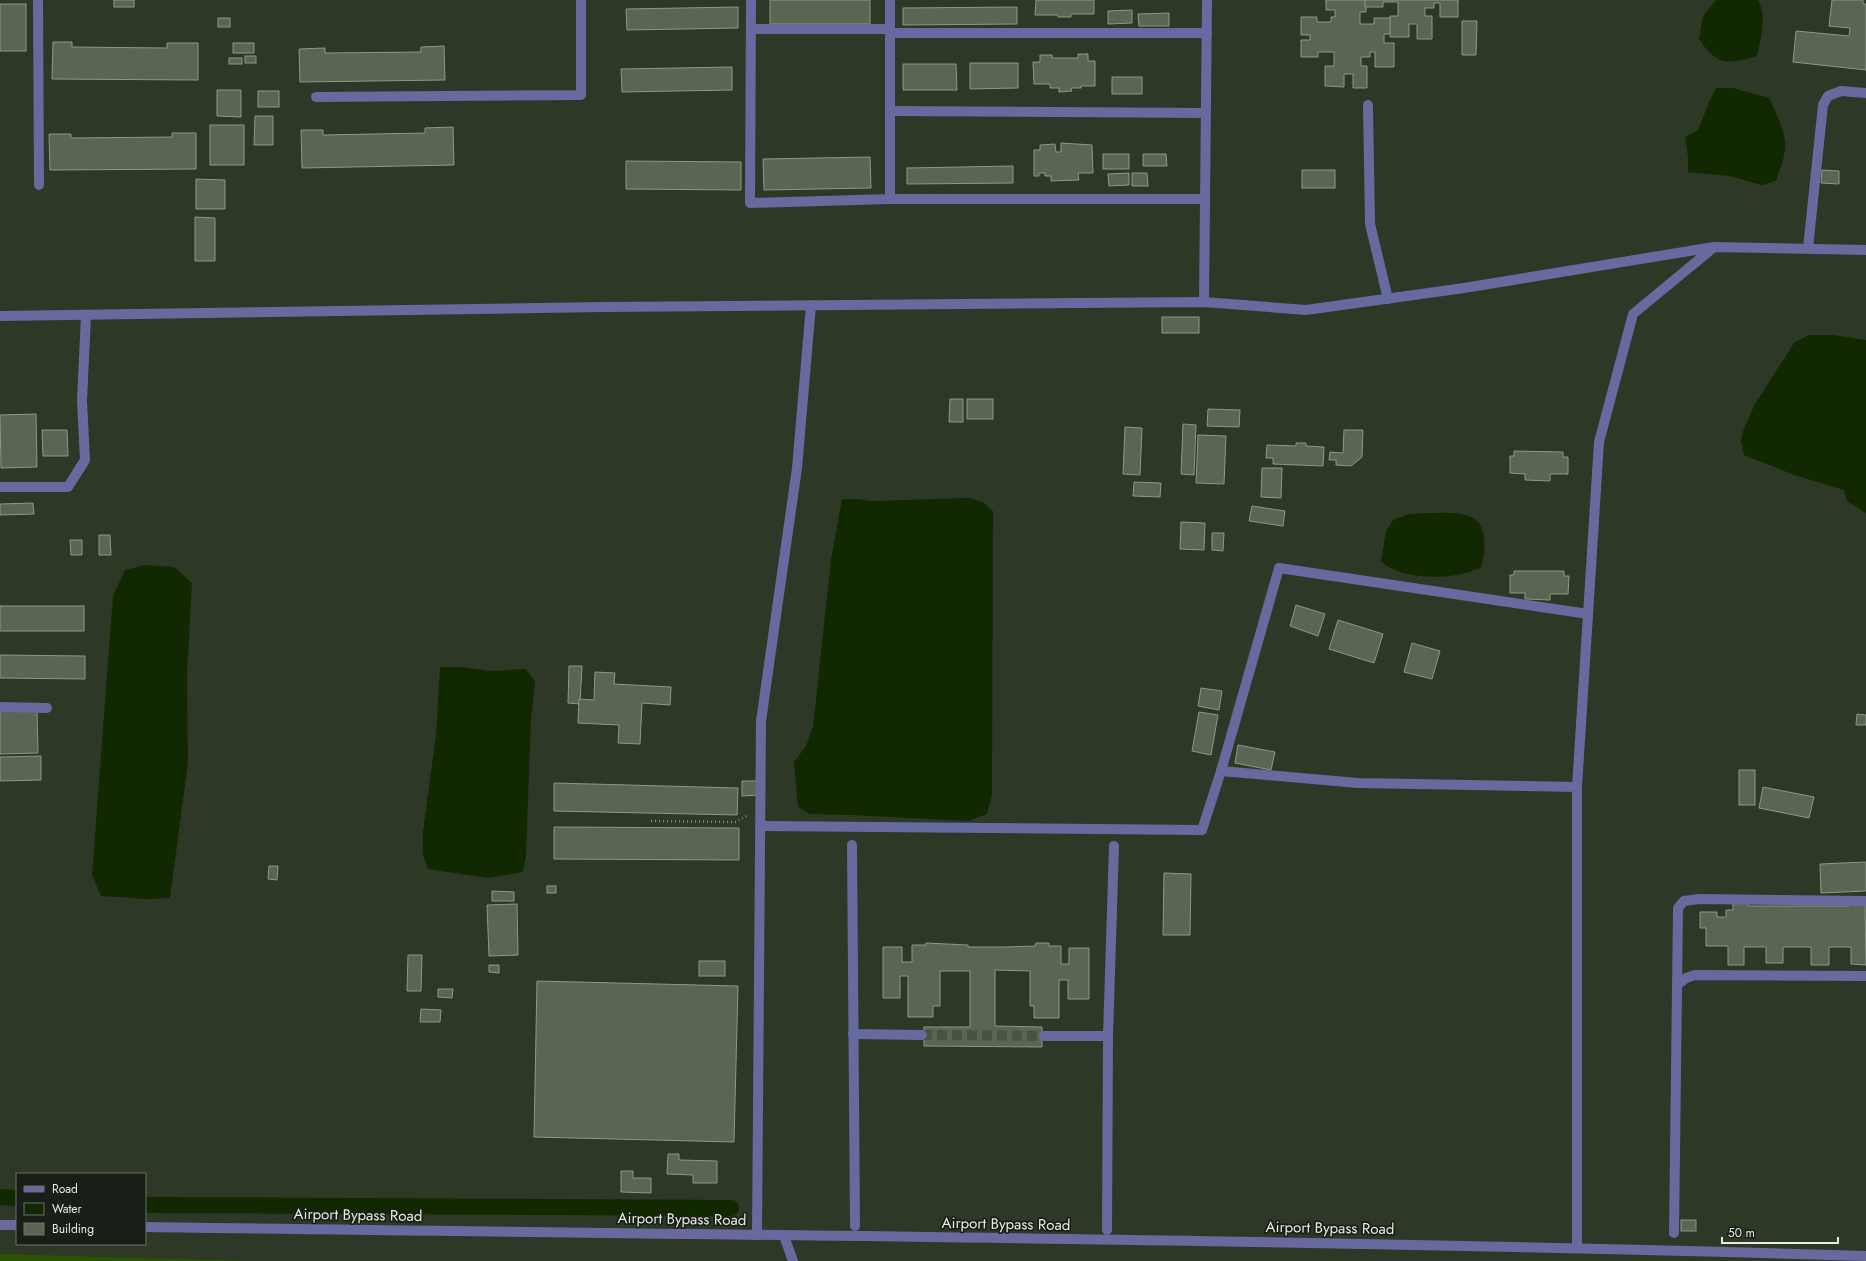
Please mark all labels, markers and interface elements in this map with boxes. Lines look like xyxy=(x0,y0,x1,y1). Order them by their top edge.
legend xyxy=(16,1173,146,1245)
text: Road xyxy=(52,1180,78,1198)
text: Water xyxy=(52,1200,83,1218)
street label: Airport Bypass Road xyxy=(294,1203,422,1227)
street label: Airport Bypass Road xyxy=(618,1207,746,1231)
street label: Airport Bypass Road xyxy=(942,1212,1070,1236)
street label: Airport Bypass Road xyxy=(1266,1216,1394,1240)
scale bar xyxy=(1722,1219,1838,1245)
text: Building xyxy=(52,1220,94,1238)
text: 50 m xyxy=(1728,1224,1755,1242)

